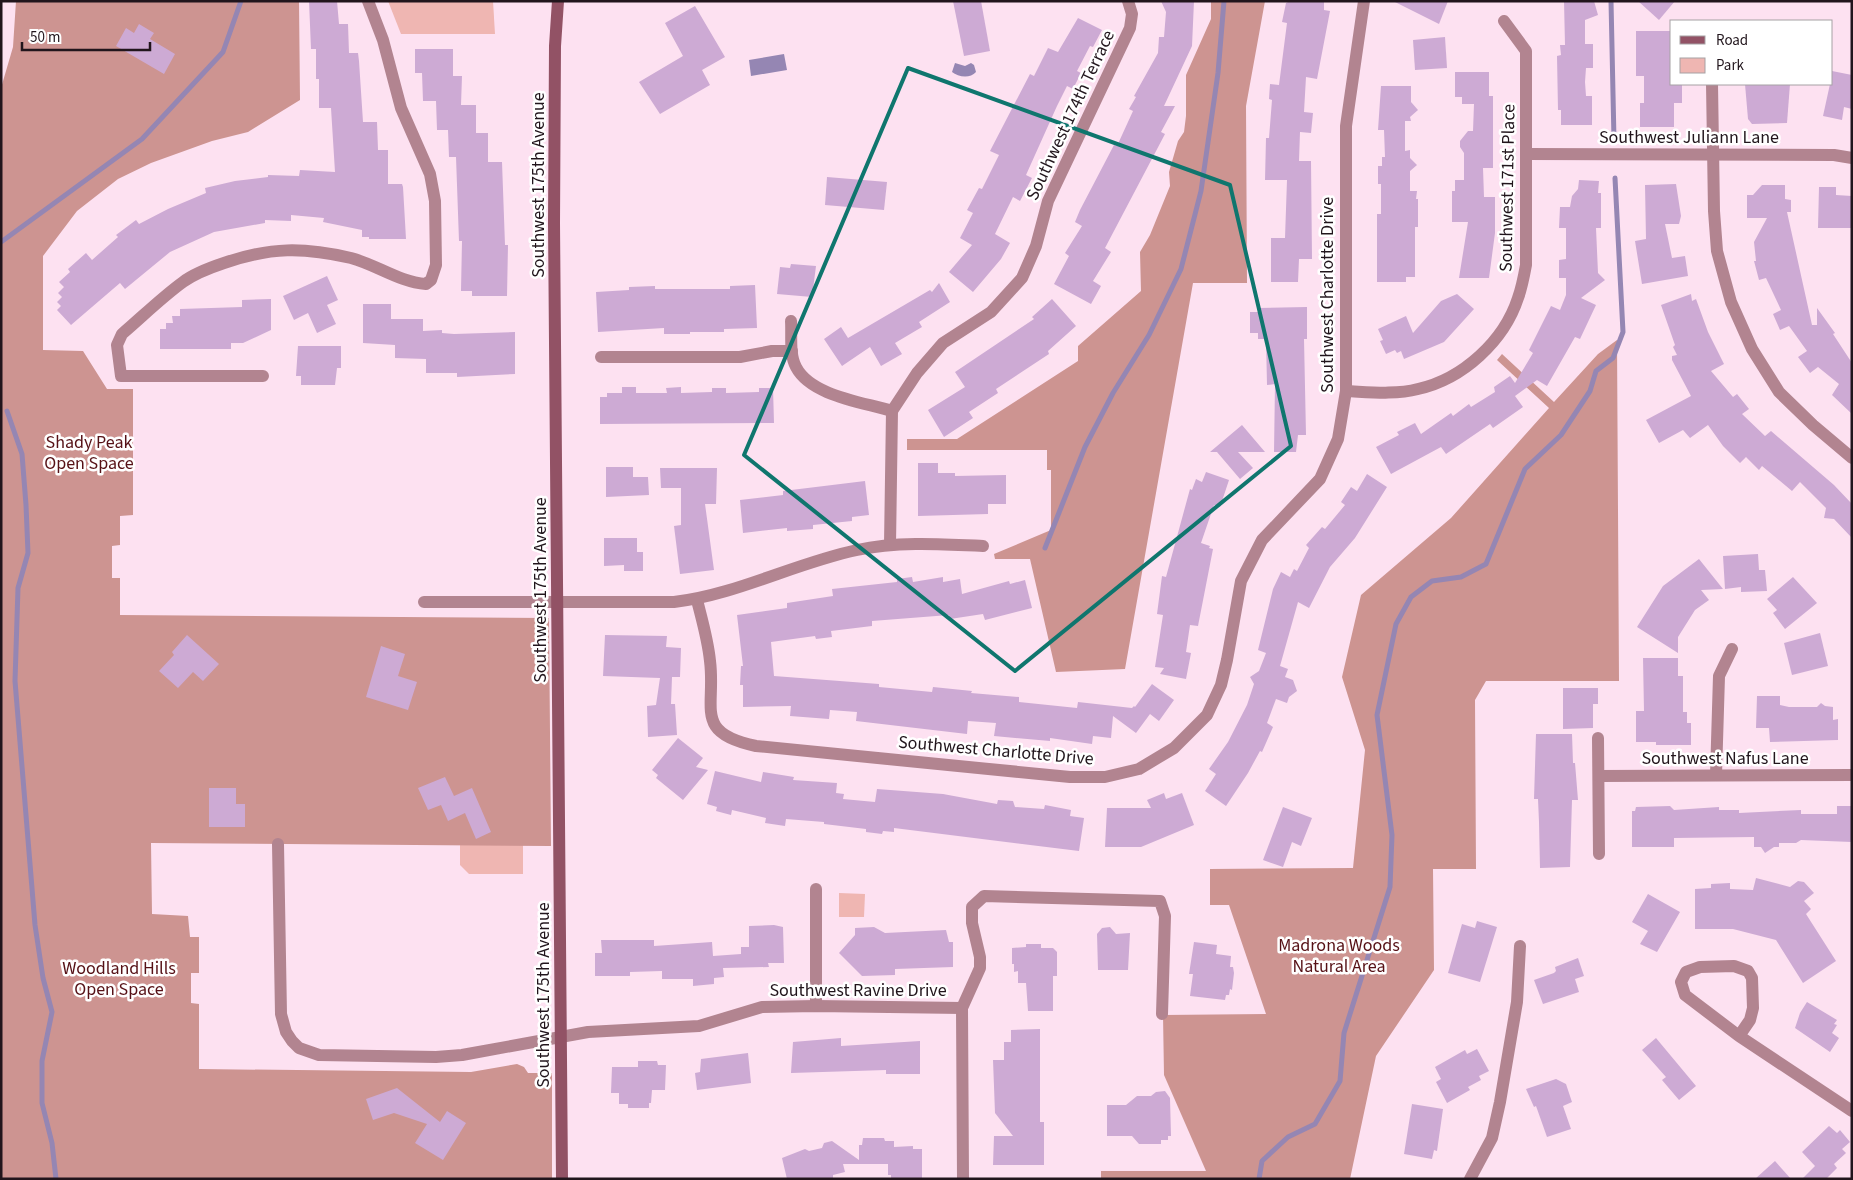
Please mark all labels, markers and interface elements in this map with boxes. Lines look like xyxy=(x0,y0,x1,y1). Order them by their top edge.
scale bar xyxy=(22,20,150,52)
legend xyxy=(1670,20,1833,85)
street label: Southwest 174th Terrace xyxy=(1020,26,1121,204)
text: 50 m xyxy=(30,27,60,48)
text: Road xyxy=(1716,30,1748,51)
text: Park xyxy=(1716,55,1745,76)
street label: Southwest 175th Avenue xyxy=(526,92,551,278)
street label: Southwest 171st Place xyxy=(1494,104,1521,272)
street label: Southwest Juliann Lane xyxy=(1599,125,1779,150)
street label: Southwest Charlotte Drive xyxy=(1315,197,1340,393)
park label: Shady Peak Open Space xyxy=(44,430,134,476)
street label: Southwest 175th Avenue xyxy=(528,497,553,683)
street label: Southwest Charlotte Drive xyxy=(897,729,1095,772)
street label: Southwest Nafus Lane xyxy=(1641,746,1809,771)
street label: Southwest 175th Avenue xyxy=(531,902,556,1088)
park label: Madrona Woods Natural Area xyxy=(1278,933,1400,979)
park label: Woodland Hills Open Space xyxy=(62,956,176,1002)
street label: Southwest Ravine Drive xyxy=(769,978,947,1003)

